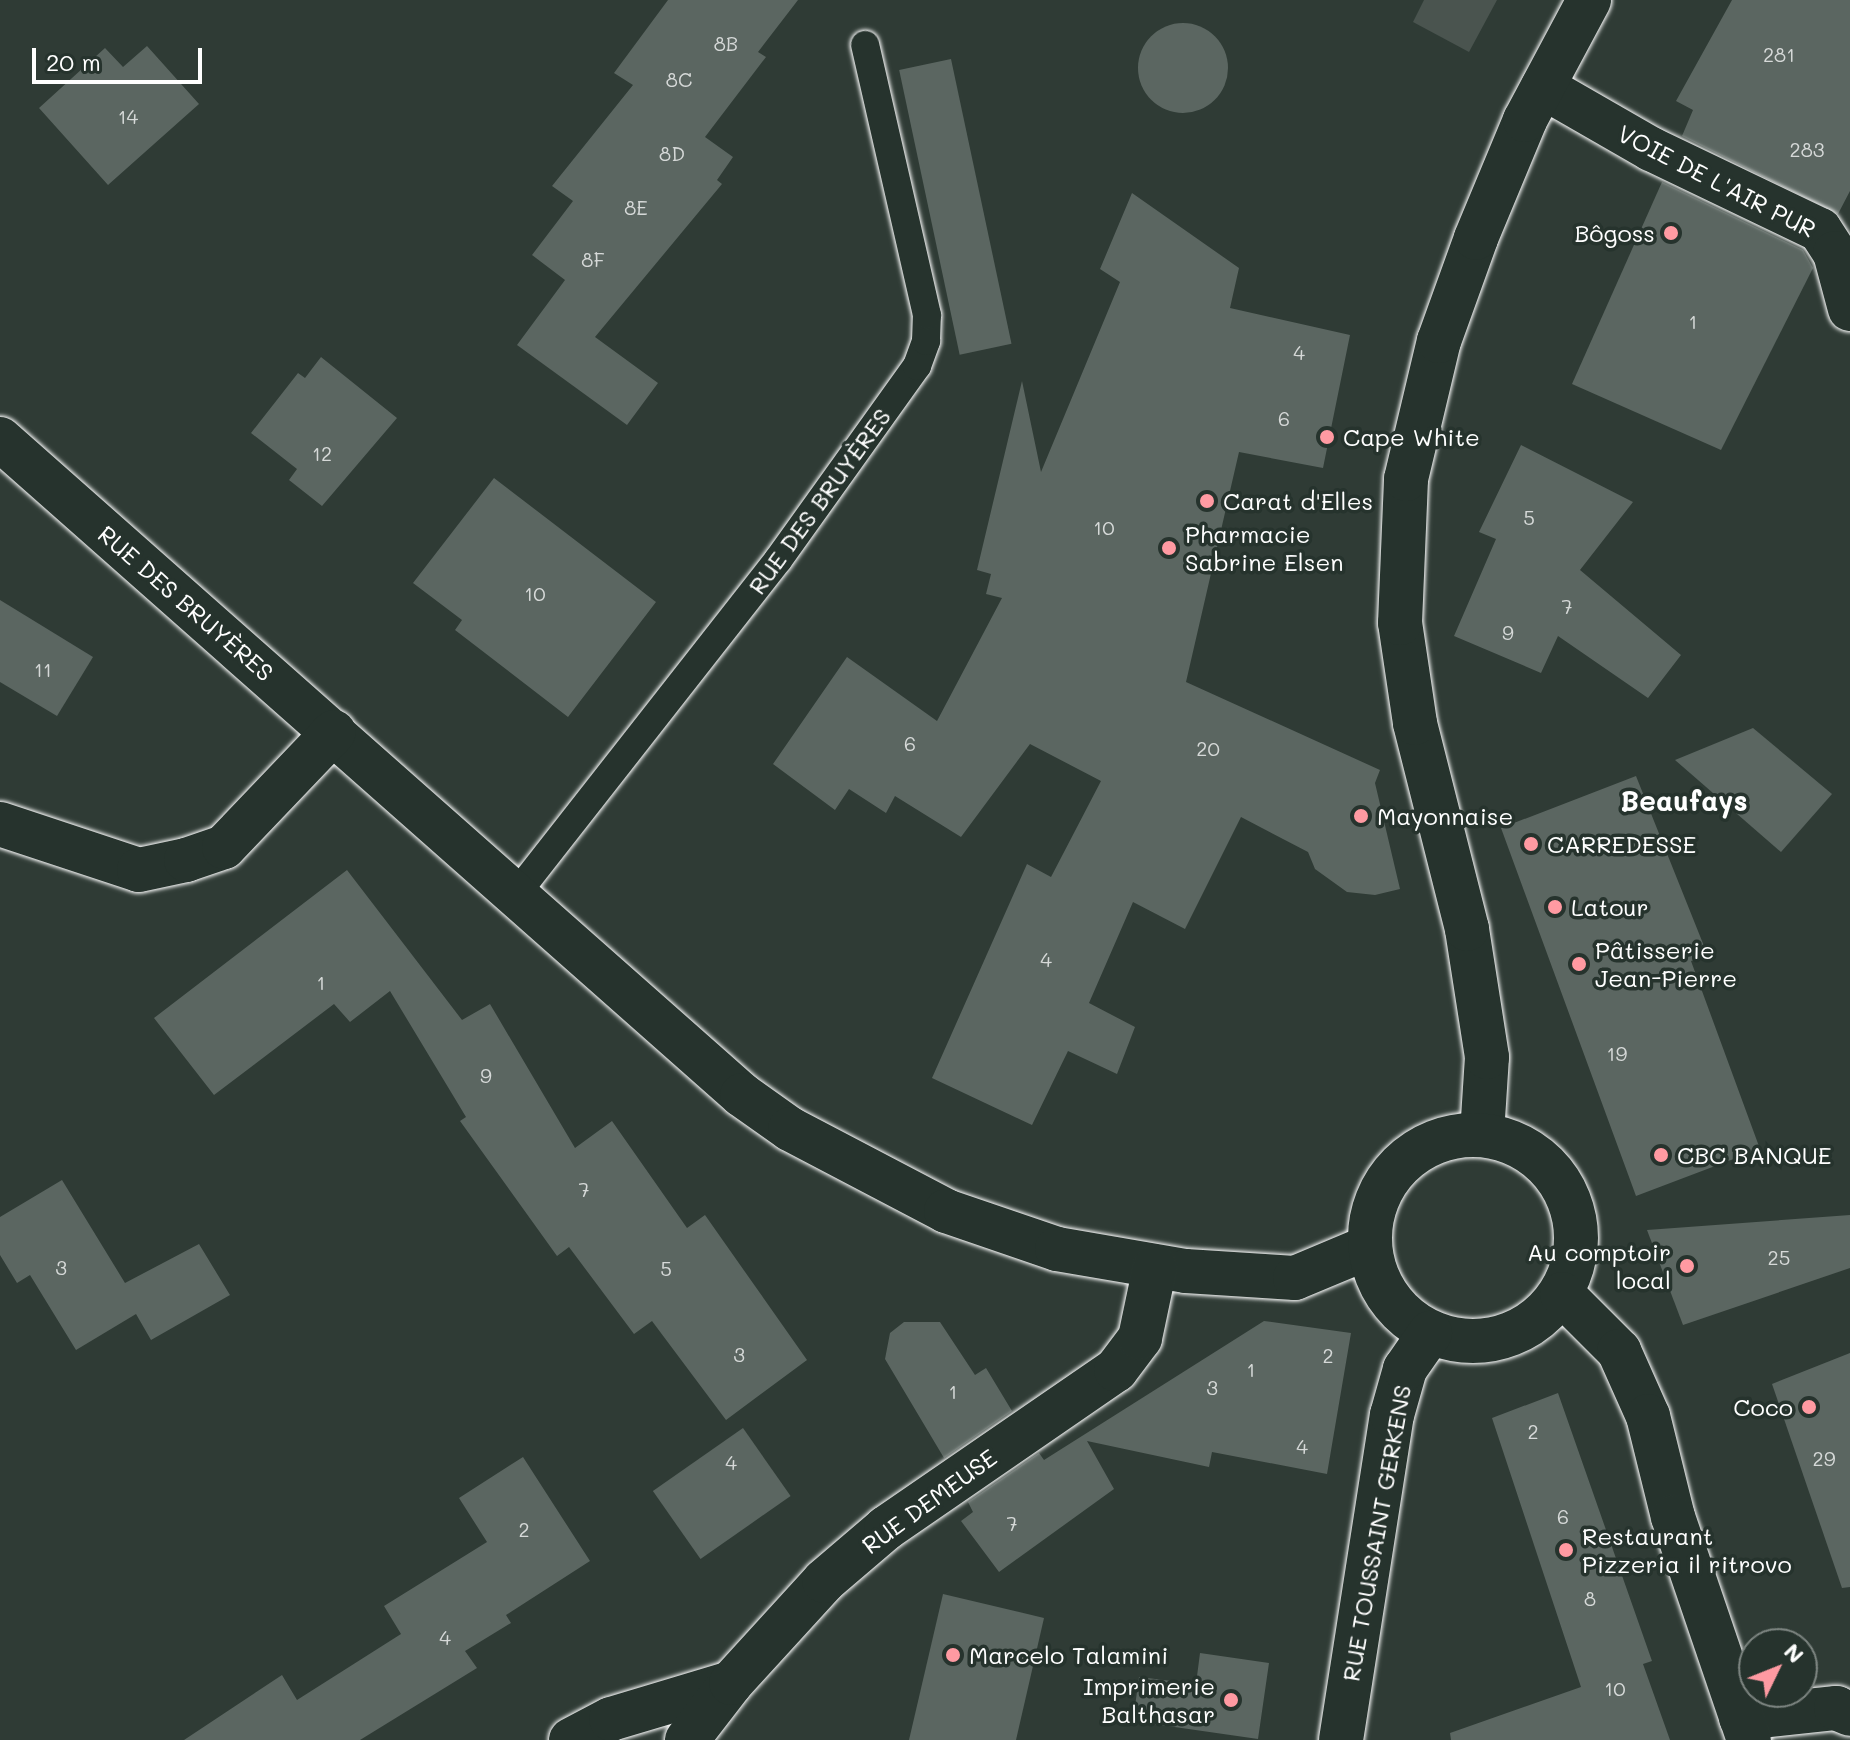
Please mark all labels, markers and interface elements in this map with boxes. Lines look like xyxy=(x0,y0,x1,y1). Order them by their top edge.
house number: 8B xyxy=(714,31,738,55)
scale bar xyxy=(36,32,206,82)
house number: 281 xyxy=(1763,42,1795,66)
text: 20 m xyxy=(46,46,101,77)
house number: 8C xyxy=(666,67,692,91)
house number: 14 xyxy=(118,104,138,128)
street label: VOIE DE L'AIR PUR xyxy=(1613,119,1821,243)
house number: 283 xyxy=(1790,137,1824,161)
house number: 8D xyxy=(659,141,685,165)
house number: 8E xyxy=(624,195,648,219)
place label: Bôgoss xyxy=(1574,219,1655,247)
marker: Bôgoss xyxy=(1662,224,1680,242)
house number: 8F xyxy=(581,247,605,271)
house number: 1 xyxy=(1689,309,1697,333)
house number: 4 xyxy=(1293,340,1305,364)
street label: RUE DES BRUYÈRES xyxy=(742,402,896,600)
house number: 6 xyxy=(1278,406,1290,430)
place label: Cape White xyxy=(1343,423,1480,451)
marker: Cape White xyxy=(1318,428,1336,446)
house number: 12 xyxy=(312,441,332,465)
place label: Carat d'Elles xyxy=(1223,487,1373,515)
marker: Carat d'Elles xyxy=(1198,492,1216,510)
house number: 5 xyxy=(1523,505,1535,529)
house number: 10 xyxy=(1093,515,1115,539)
street label: RUE DES BRUYÈRES xyxy=(93,519,279,687)
place label: Pharmacie Sabrine Elsen xyxy=(1185,520,1344,576)
marker: Pharmacie Sabrine Elsen xyxy=(1160,539,1178,557)
house number: 10 xyxy=(524,581,546,605)
house number: 7 xyxy=(1561,594,1573,618)
house number: 9 xyxy=(1502,620,1514,644)
house number: 11 xyxy=(34,657,52,681)
house number: 6 xyxy=(904,731,916,755)
house number: 20 xyxy=(1196,736,1220,760)
district label: Beaufays xyxy=(1620,783,1748,817)
place label: Mayonnaise xyxy=(1377,802,1513,830)
marker: Mayonnaise xyxy=(1352,807,1370,825)
place label: CARREDESSE xyxy=(1547,830,1696,858)
marker: CARREDESSE xyxy=(1522,835,1540,853)
place label: Latour xyxy=(1571,893,1649,921)
marker: Latour xyxy=(1546,898,1564,916)
place label: Pâtisserie Jean-Pierre xyxy=(1595,936,1737,992)
house number: 4 xyxy=(1040,947,1052,971)
marker: Pâtisserie Jean-Pierre xyxy=(1570,955,1588,973)
house number: 1 xyxy=(317,970,325,994)
house number: 19 xyxy=(1607,1041,1627,1065)
house number: 9 xyxy=(480,1063,492,1087)
place label: CBC BANQUE xyxy=(1677,1141,1832,1169)
marker: CBC BANQUE xyxy=(1652,1146,1670,1164)
house number: 7 xyxy=(578,1177,590,1201)
place label: Au comptoir local xyxy=(1527,1238,1671,1294)
house number: 25 xyxy=(1768,1245,1790,1269)
house number: 3 xyxy=(55,1255,67,1279)
house number: 5 xyxy=(660,1256,672,1280)
marker: Au comptoir local xyxy=(1678,1257,1696,1275)
house number: 3 xyxy=(733,1342,745,1366)
house number: 2 xyxy=(1322,1343,1334,1367)
house number: 1 xyxy=(1247,1357,1255,1381)
house number: 3 xyxy=(1206,1375,1218,1399)
house number: 1 xyxy=(949,1379,957,1403)
street label: RUE TOUSSAINT GERKENS xyxy=(1336,1382,1416,1684)
place label: Coco xyxy=(1733,1393,1793,1421)
marker: Coco xyxy=(1800,1398,1818,1416)
house number: 2 xyxy=(1527,1419,1539,1443)
house number: 4 xyxy=(1296,1434,1308,1458)
street label: RUE DEMEUSE xyxy=(856,1443,1002,1559)
house number: 29 xyxy=(1813,1446,1835,1470)
house number: 4 xyxy=(725,1450,737,1474)
house number: 6 xyxy=(1557,1504,1569,1528)
house number: 7 xyxy=(1006,1511,1018,1535)
house number: 2 xyxy=(518,1517,530,1541)
place label: Restaurant Pizzeria il ritrovo xyxy=(1582,1522,1792,1578)
marker: Restaurant Pizzeria il ritrovo xyxy=(1557,1541,1575,1559)
house number: 8 xyxy=(1584,1586,1596,1610)
house number: 4 xyxy=(439,1625,451,1649)
north arrow xyxy=(1738,1628,1818,1708)
text: N xyxy=(1778,1637,1811,1669)
place label: Marcelo Talamini xyxy=(969,1641,1168,1669)
marker: Marcelo Talamini xyxy=(944,1646,962,1664)
place label: Imprimerie Balthasar xyxy=(1083,1672,1215,1728)
house number: 10 xyxy=(1604,1676,1626,1700)
marker: Imprimerie Balthasar xyxy=(1222,1691,1240,1709)

